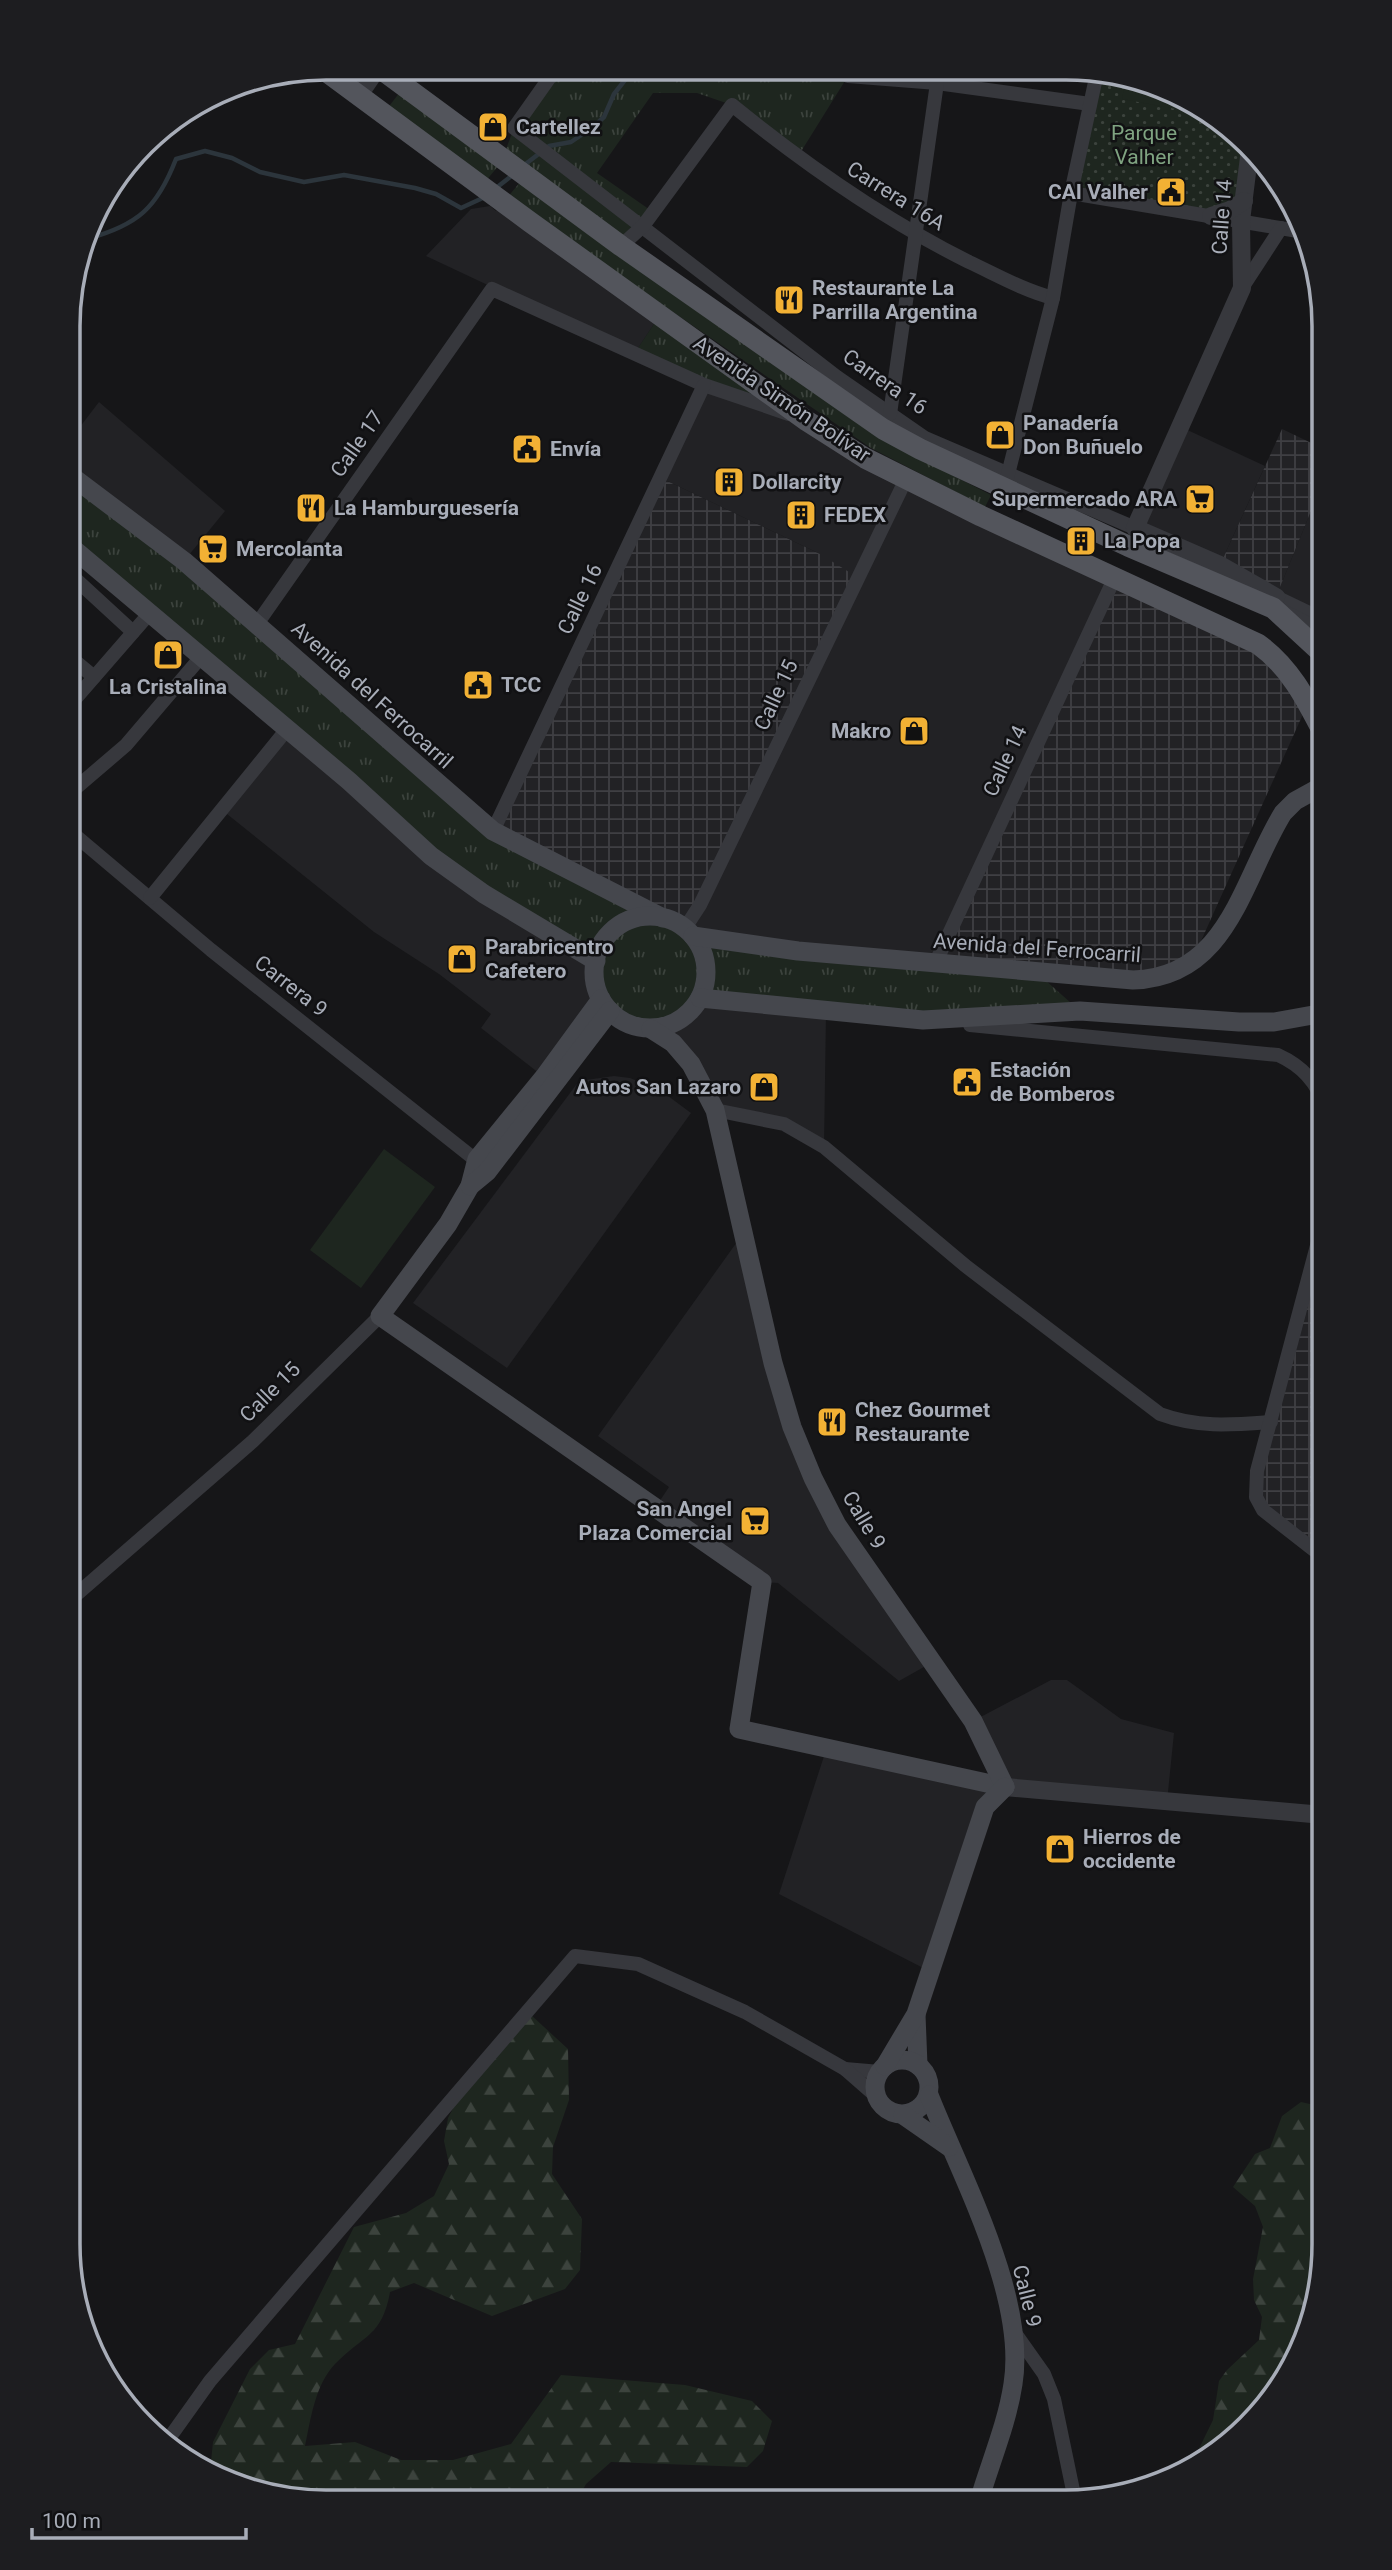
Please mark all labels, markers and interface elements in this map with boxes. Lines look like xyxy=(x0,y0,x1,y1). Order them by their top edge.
shop icon: Cartellez xyxy=(476,110,510,144)
place label: Cartellez xyxy=(516,115,601,139)
park label: Parque Valher xyxy=(1111,121,1177,169)
street label: Carrera 16A xyxy=(843,156,950,236)
public building icon: CAI Valher xyxy=(1154,175,1188,209)
street label: Calle 14 xyxy=(1207,178,1237,255)
place label: CAI Valher xyxy=(1048,180,1148,204)
place label: Restaurante La Parrilla Argentina xyxy=(812,276,978,324)
restaurant icon: Restaurante La Parrilla Argentina xyxy=(772,283,806,317)
street label: Avenida Simón Bolívar xyxy=(689,331,875,467)
street label: Carrera 16 xyxy=(838,344,932,420)
street label: Calle 17 xyxy=(326,406,388,482)
place label: Panadería Don Buñuelo xyxy=(1023,411,1143,459)
shop icon: Panadería Don Buñuelo xyxy=(983,418,1017,452)
public building icon: Envía xyxy=(510,432,544,466)
place label: Envía xyxy=(550,437,601,461)
building icon: Dollarcity xyxy=(712,465,746,499)
place label: Dollarcity xyxy=(752,470,842,494)
supermarket icon: Supermercado ARA xyxy=(1183,482,1217,516)
place label: Supermercado ARA xyxy=(992,487,1178,511)
restaurant icon: La Hamburguesería xyxy=(294,491,328,525)
place label: La Hamburguesería xyxy=(334,496,519,520)
building icon: FEDEX xyxy=(784,498,818,532)
place label: FEDEX xyxy=(824,503,887,527)
building icon: La Popa xyxy=(1064,524,1098,558)
place label: La Popa xyxy=(1104,529,1180,553)
supermarket icon: Mercolanta xyxy=(196,532,230,566)
place label: Mercolanta xyxy=(236,537,343,561)
street label: Calle 16 xyxy=(553,560,607,638)
street label: Avenida del Ferrocarril xyxy=(287,616,457,774)
shop icon: La Cristalina xyxy=(151,638,185,672)
street label: Calle 15 xyxy=(749,656,803,734)
public building icon: TCC xyxy=(461,668,495,702)
place label: TCC xyxy=(501,673,541,697)
place label: La Cristalina xyxy=(109,675,227,699)
shop icon: Makro xyxy=(897,714,931,748)
place label: Makro xyxy=(831,719,891,743)
street label: Calle 14 xyxy=(978,722,1032,800)
street label: Avenida del Ferrocarril xyxy=(932,929,1142,967)
place label: Parabricentro Cafetero xyxy=(485,935,614,983)
shop icon: Parabricentro Cafetero xyxy=(445,942,479,976)
street label: Carrera 9 xyxy=(250,950,332,1022)
place label: Estación de Bomberos xyxy=(990,1058,1115,1106)
public building icon: Estación de Bomberos xyxy=(950,1065,984,1099)
shop icon: Autos San Lazaro xyxy=(747,1070,781,1104)
place label: Autos San Lazaro xyxy=(576,1075,741,1099)
street label: Calle 15 xyxy=(235,1357,305,1427)
place label: Chez Gourmet Restaurante xyxy=(855,1398,990,1446)
restaurant icon: Chez Gourmet Restaurante xyxy=(815,1405,849,1439)
street label: Calle 9 xyxy=(837,1487,891,1553)
place label: San Angel Plaza Comercial xyxy=(579,1497,732,1545)
supermarket icon: San Angel Plaza Comercial xyxy=(738,1504,772,1538)
place label: Hierros de occidente xyxy=(1083,1825,1181,1873)
shop icon: Hierros de occidente xyxy=(1043,1832,1077,1866)
street label: Calle 9 xyxy=(1008,2262,1046,2330)
scale bar xyxy=(32,2496,245,2540)
text: 100 m xyxy=(42,2509,101,2533)

